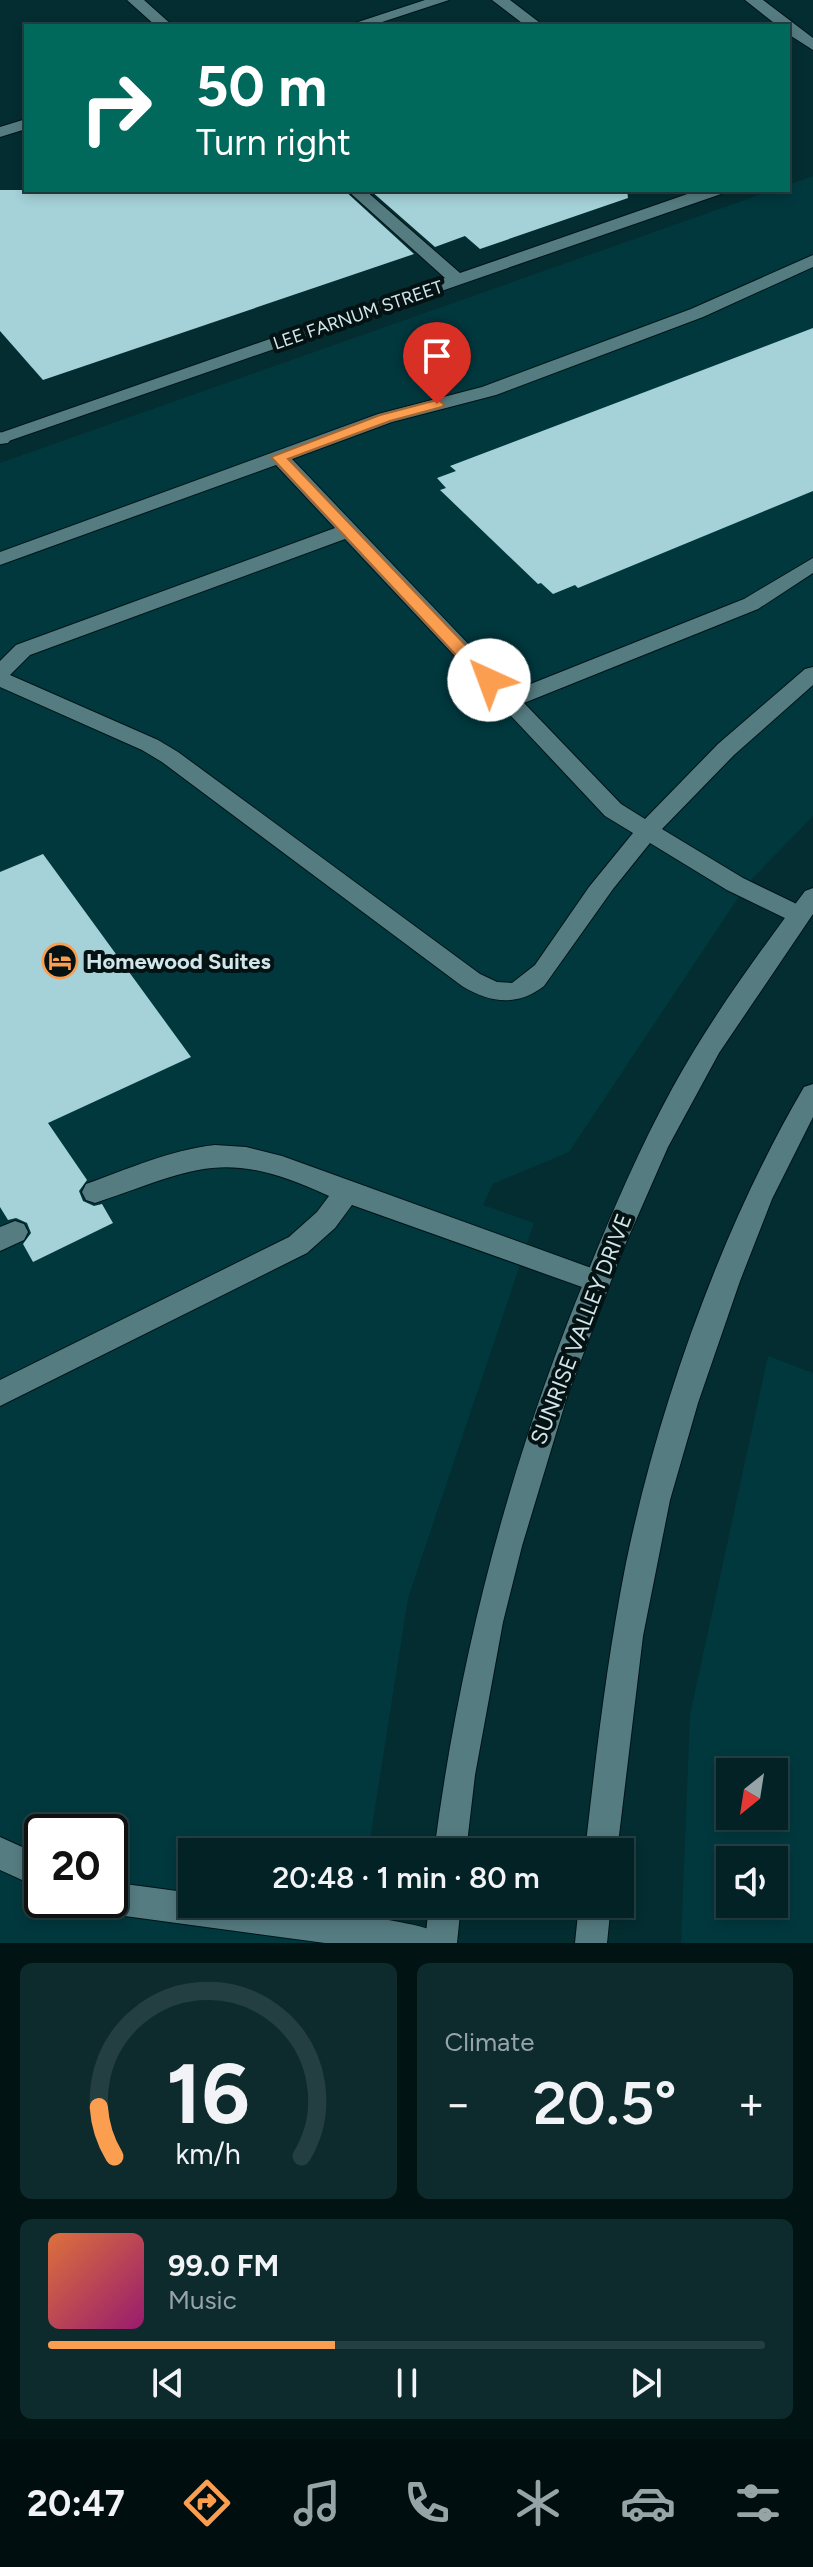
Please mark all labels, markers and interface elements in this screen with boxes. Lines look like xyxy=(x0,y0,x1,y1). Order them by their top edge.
text: 50 m xyxy=(196,53,327,120)
icon: right xyxy=(64,56,168,160)
text: Turn right xyxy=(196,121,351,164)
street label: LEE FARNUM STREET xyxy=(270,276,446,354)
pin xyxy=(403,322,471,404)
icon: arrive xyxy=(415,334,459,378)
position arrow xyxy=(447,638,531,722)
hotel icon: Homewood Suites xyxy=(41,942,79,980)
place label: Homewood Suites xyxy=(86,948,271,975)
street label: SUNRISE VALLEY DRIVE xyxy=(525,1210,637,1448)
north arrow xyxy=(716,1758,788,1830)
map controls xyxy=(716,1758,788,1918)
speed limit sign: 20 xyxy=(24,1814,128,1918)
button: sound xyxy=(716,1846,788,1918)
text: 20:48 · 1 min · 80 m xyxy=(272,1859,540,1896)
text: Climate xyxy=(445,2026,534,2058)
text: 16 xyxy=(167,2044,250,2144)
text: 20.5° xyxy=(533,2067,677,2139)
text: − xyxy=(445,2077,472,2130)
text: + xyxy=(738,2077,765,2130)
text: km/h xyxy=(176,2137,241,2171)
text: 99.0 FM xyxy=(168,2247,279,2284)
text: Music xyxy=(168,2284,237,2316)
icon: previous xyxy=(146,2361,190,2405)
icon: pause xyxy=(385,2361,429,2405)
icon: next xyxy=(624,2361,668,2405)
icon: directions xyxy=(179,2475,235,2531)
icon: music xyxy=(289,2475,345,2531)
icon: phone xyxy=(399,2475,455,2531)
icon: climate xyxy=(510,2475,566,2531)
icon: car xyxy=(620,2475,676,2531)
icon: filters xyxy=(730,2475,786,2531)
text: 20:47 xyxy=(27,2482,125,2525)

